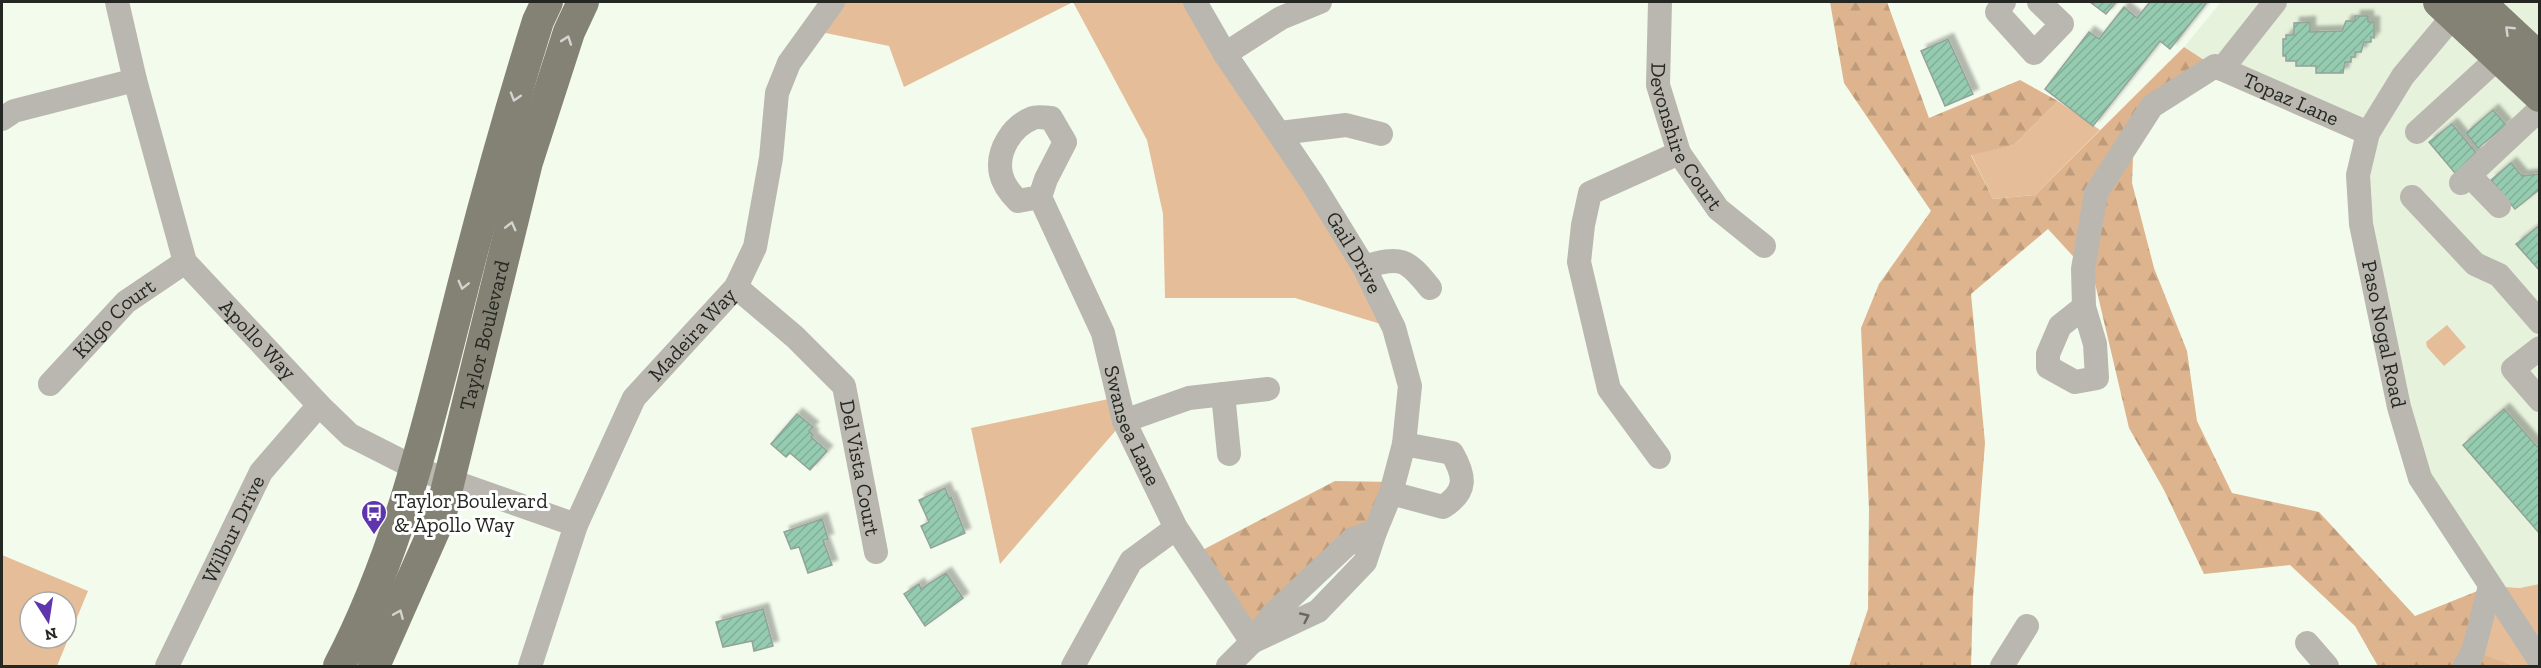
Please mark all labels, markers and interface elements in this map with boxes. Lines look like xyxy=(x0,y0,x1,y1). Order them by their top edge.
one-way arrow xyxy=(2506,27,2517,38)
one-way arrow xyxy=(560,35,573,46)
street label: Devonshire Court xyxy=(1646,62,1728,215)
street label: Topaz Lane xyxy=(2239,67,2343,131)
one-way arrow xyxy=(509,91,522,102)
street label: Gail Drive xyxy=(1321,207,1388,297)
one-way arrow xyxy=(504,221,517,231)
street label: Taylor Boulevard xyxy=(454,257,515,413)
street label: Paso Nogal Road xyxy=(2357,258,2412,410)
street label: Kilgo Court xyxy=(67,273,160,363)
one-way arrow xyxy=(458,280,471,290)
street label: Madeira Way xyxy=(643,282,741,386)
street label: Apollo Way xyxy=(214,294,302,385)
street label: Swansea Lane xyxy=(1099,363,1166,490)
street label: Del Vista Court xyxy=(835,398,886,538)
street label: Wilbur Drive xyxy=(196,471,270,587)
place label: Taylor Boulevard & Apollo Way xyxy=(394,488,548,537)
bus stop icon: Taylor Boulevard & Apollo Way xyxy=(359,498,389,536)
north arrow xyxy=(18,590,78,650)
one-way arrow xyxy=(392,609,404,620)
one-way arrow xyxy=(1298,613,1309,625)
text: N xyxy=(43,624,59,645)

